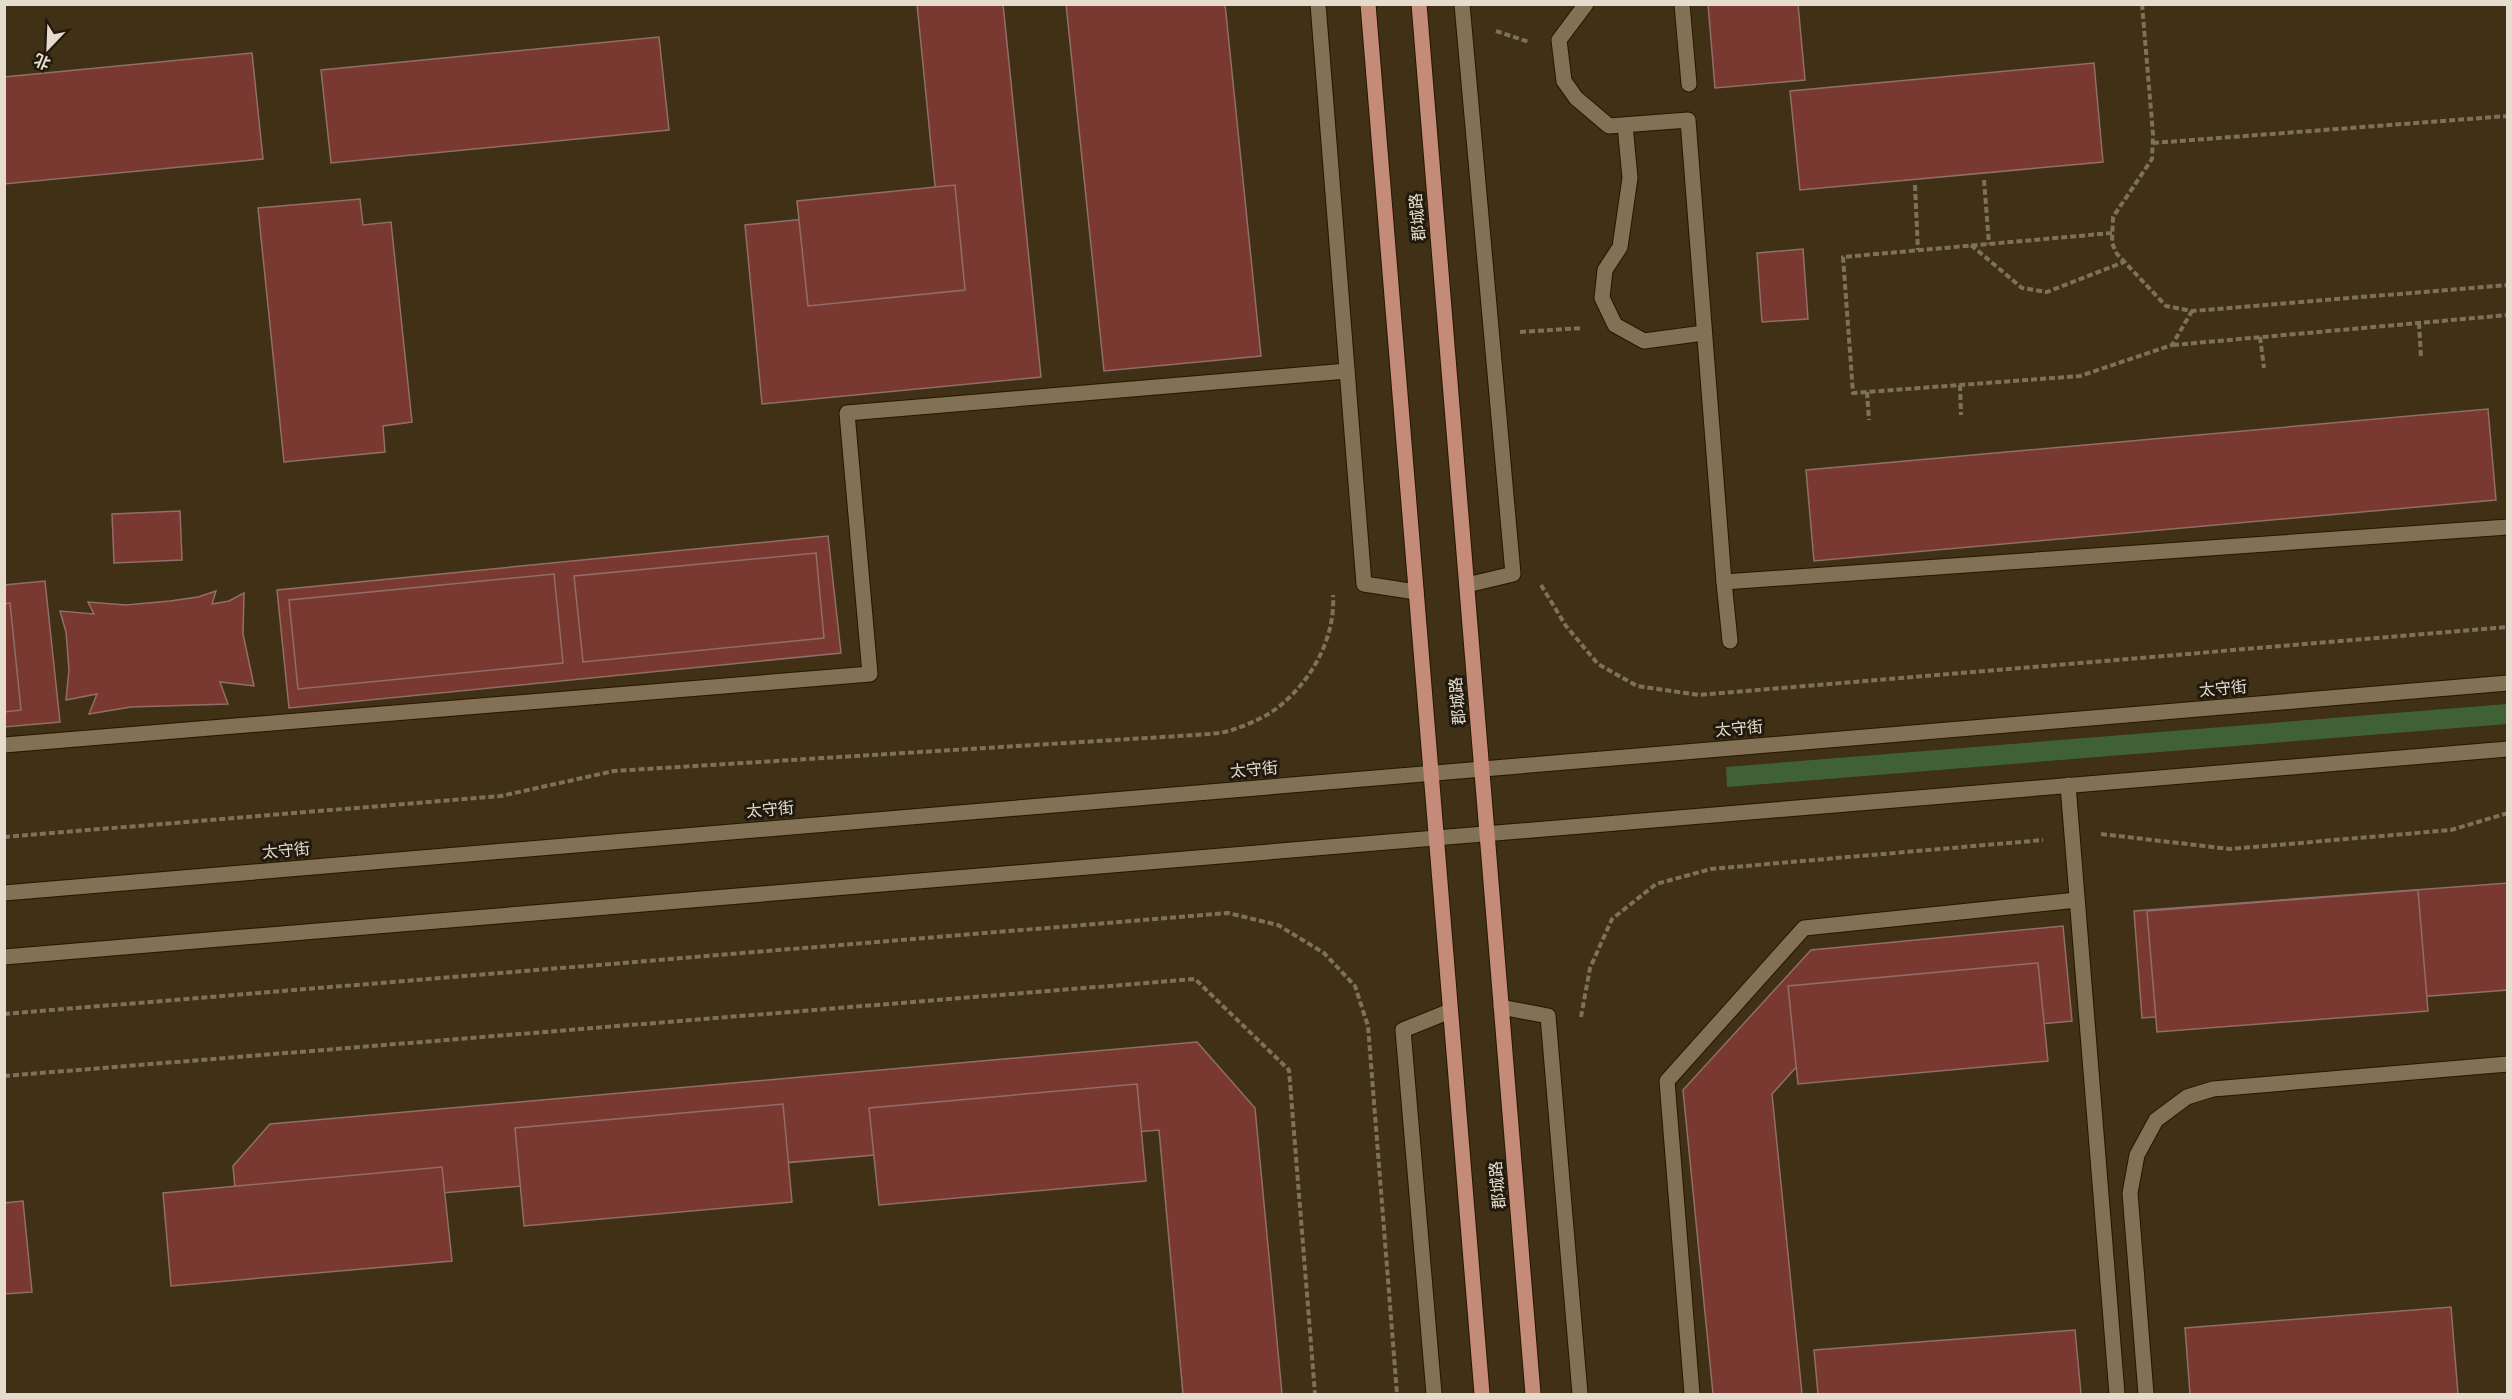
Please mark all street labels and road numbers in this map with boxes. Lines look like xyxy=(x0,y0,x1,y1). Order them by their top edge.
street label: 郡城路 xyxy=(1405,192,1431,242)
street label: 郡城路 xyxy=(1445,676,1471,726)
street label: 太守街 xyxy=(2198,676,2248,702)
street label: 太守街 xyxy=(1714,716,1764,742)
street label: 太守街 xyxy=(1229,757,1279,783)
street label: 太守街 xyxy=(745,797,795,823)
street label: 太守街 xyxy=(261,838,311,864)
street label: 郡城路 xyxy=(1485,1160,1511,1210)

